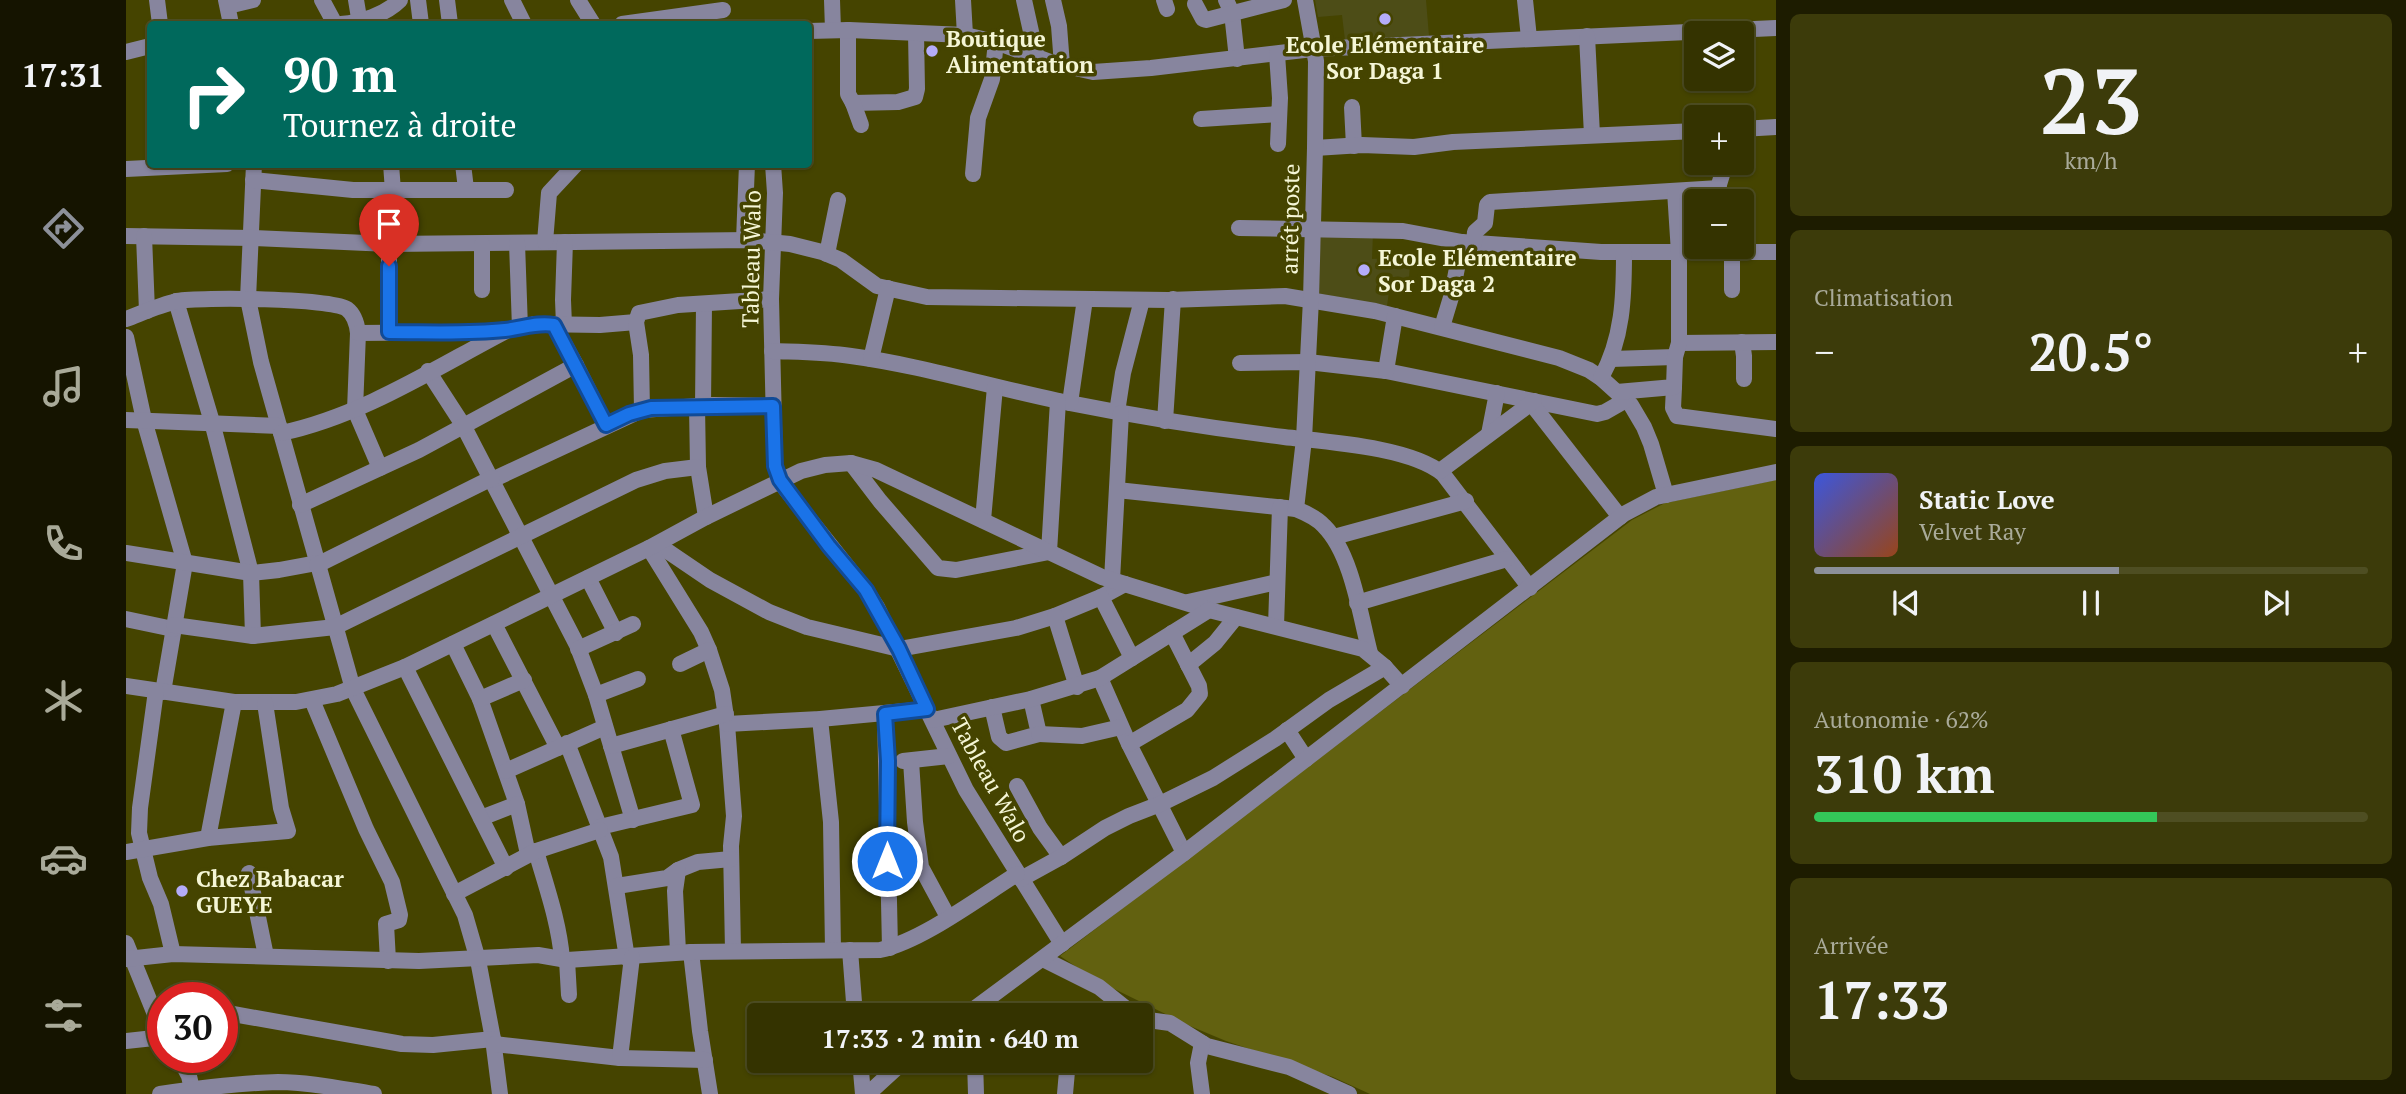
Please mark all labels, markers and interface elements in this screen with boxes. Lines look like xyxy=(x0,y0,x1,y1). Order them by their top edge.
marker: Ecole Elémentaire Sor Daga 1 xyxy=(1377,11,1393,27)
map controls xyxy=(1684,21,1754,259)
button: layers xyxy=(1684,21,1754,91)
place label: Boutique Alimentation xyxy=(946,23,1094,80)
place label: Ecole Elémentaire Sor Daga 1 xyxy=(1286,29,1484,86)
text: 23 xyxy=(2040,39,2142,160)
text: 90 m xyxy=(283,41,397,106)
marker: Boutique Alimentation xyxy=(924,43,940,59)
icon: right xyxy=(168,49,259,140)
text: 17:31 xyxy=(21,54,105,96)
text: Tournez à droite xyxy=(283,104,517,146)
button: + xyxy=(1684,105,1754,175)
text: km/h xyxy=(2064,145,2118,176)
street label: arrét poste xyxy=(1274,163,1306,275)
button: − xyxy=(1684,189,1754,259)
street label: Tableau Walo xyxy=(734,190,768,328)
pin xyxy=(359,194,419,266)
icon: directions xyxy=(39,204,88,253)
icon: arrive xyxy=(370,205,408,243)
place label: Ecole Elémentaire Sor Daga 2 xyxy=(1378,242,1577,299)
marker: Ecole Elémentaire Sor Daga 2 xyxy=(1356,262,1372,278)
text: Climatisation xyxy=(1814,282,1953,313)
text: 20.5° xyxy=(2028,317,2154,386)
text: − xyxy=(1814,327,1834,377)
text: + xyxy=(2348,327,2368,377)
icon: music xyxy=(39,362,88,411)
text: Static Love xyxy=(1919,482,2055,516)
text: Velvet Ray xyxy=(1919,516,2026,547)
icon: phone xyxy=(39,519,88,568)
icon: previous xyxy=(1887,584,1925,622)
icon: pause xyxy=(2072,584,2110,622)
icon: next xyxy=(2257,584,2295,622)
icon: climate xyxy=(39,676,88,725)
text: Autonomie · 62% xyxy=(1814,704,1989,735)
street label: Tableau Walo xyxy=(944,712,1038,848)
text: 310 km xyxy=(1814,739,1995,808)
position arrow xyxy=(850,824,924,898)
icon: car xyxy=(39,834,88,883)
place label: Chez Babacar GUEYE xyxy=(196,863,344,920)
marker: Chez Babacar GUEYE xyxy=(174,883,190,899)
text: Arrivée xyxy=(1814,930,1889,961)
text: 17:33 xyxy=(1814,965,1949,1034)
speed limit sign: 30 xyxy=(147,982,238,1073)
icon: filters xyxy=(39,991,88,1040)
text: 17:33 · 2 min · 640 m xyxy=(821,1021,1079,1055)

